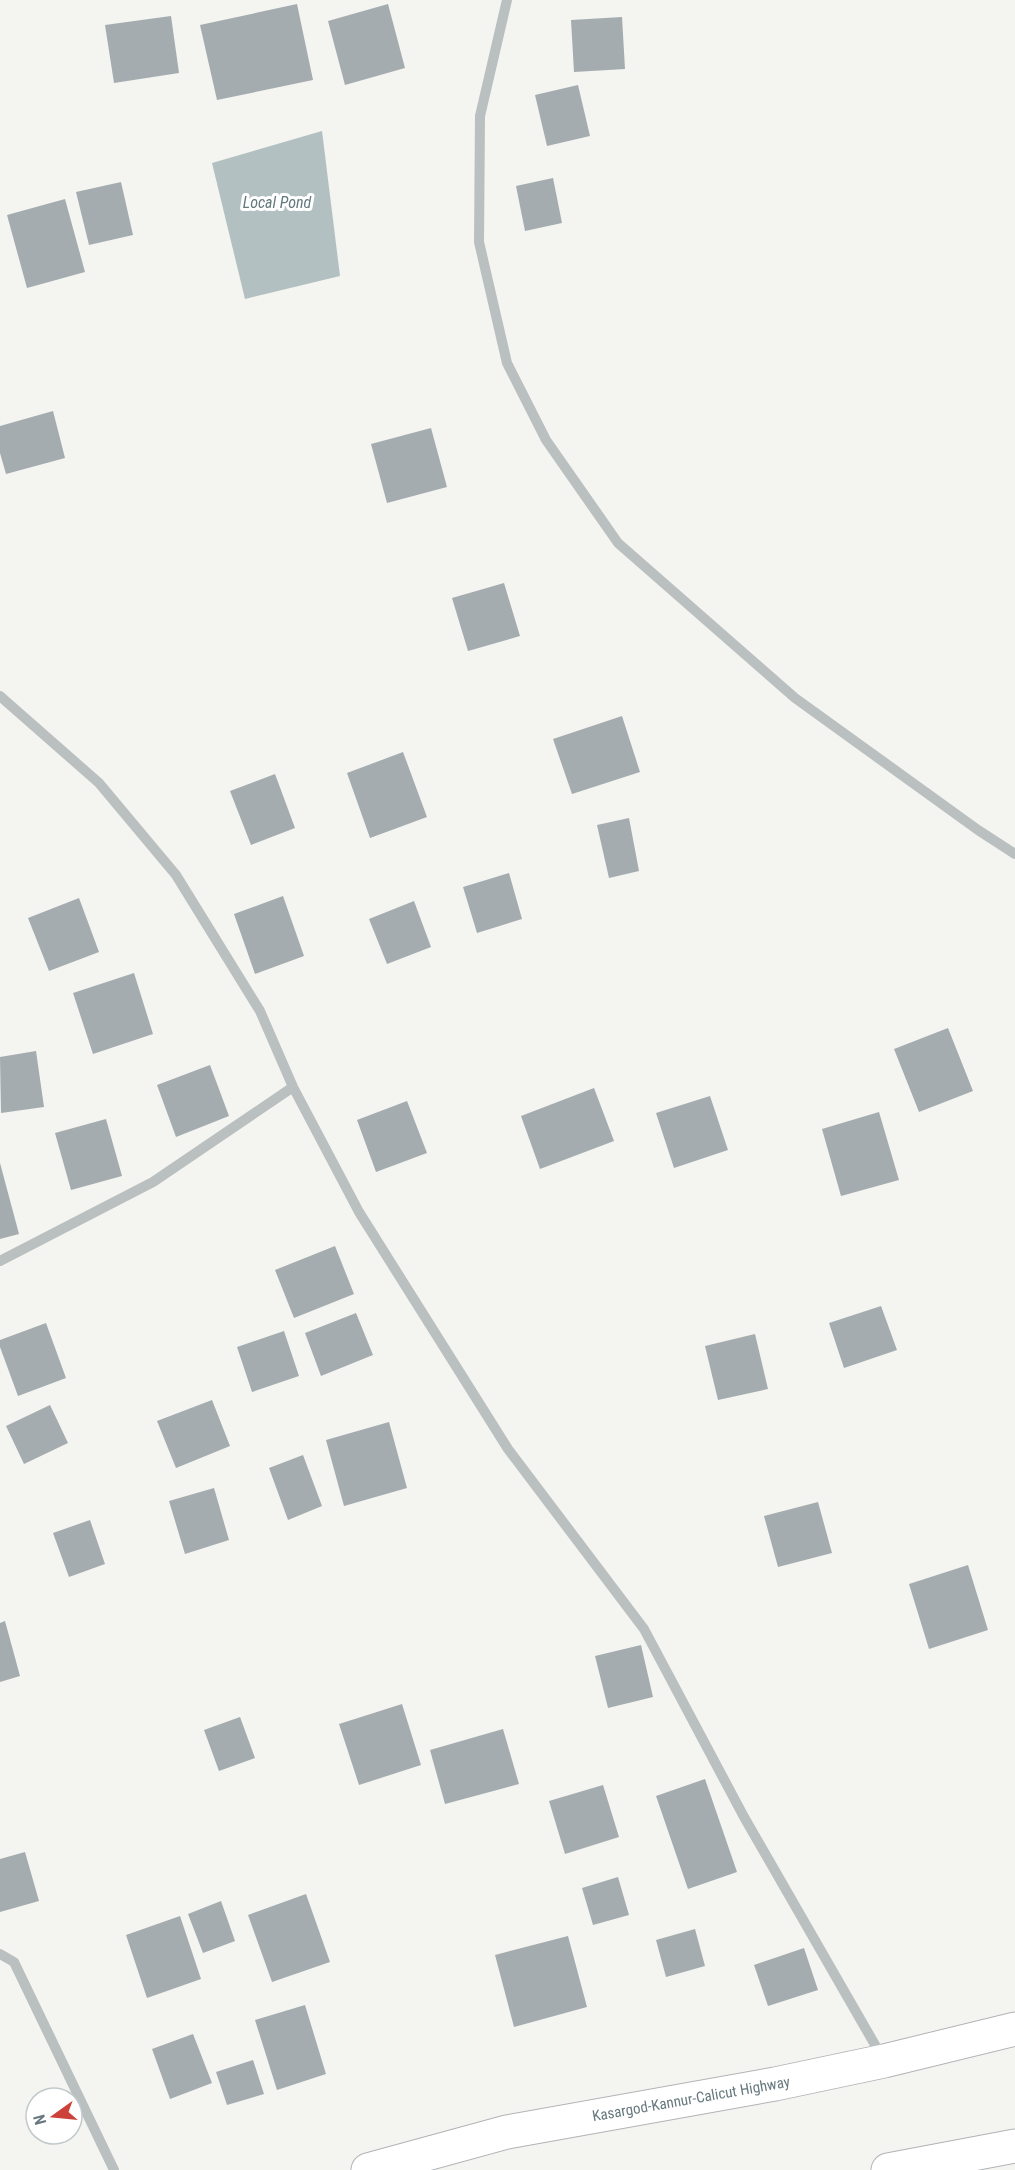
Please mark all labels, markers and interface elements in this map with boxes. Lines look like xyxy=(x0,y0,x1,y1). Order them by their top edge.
water label: Local Pond xyxy=(243,193,312,212)
street label: Kasargod-Kannur-Calicut Highway xyxy=(591,2073,791,2125)
north arrow xyxy=(24,2086,84,2146)
text: N xyxy=(30,2113,50,2127)

